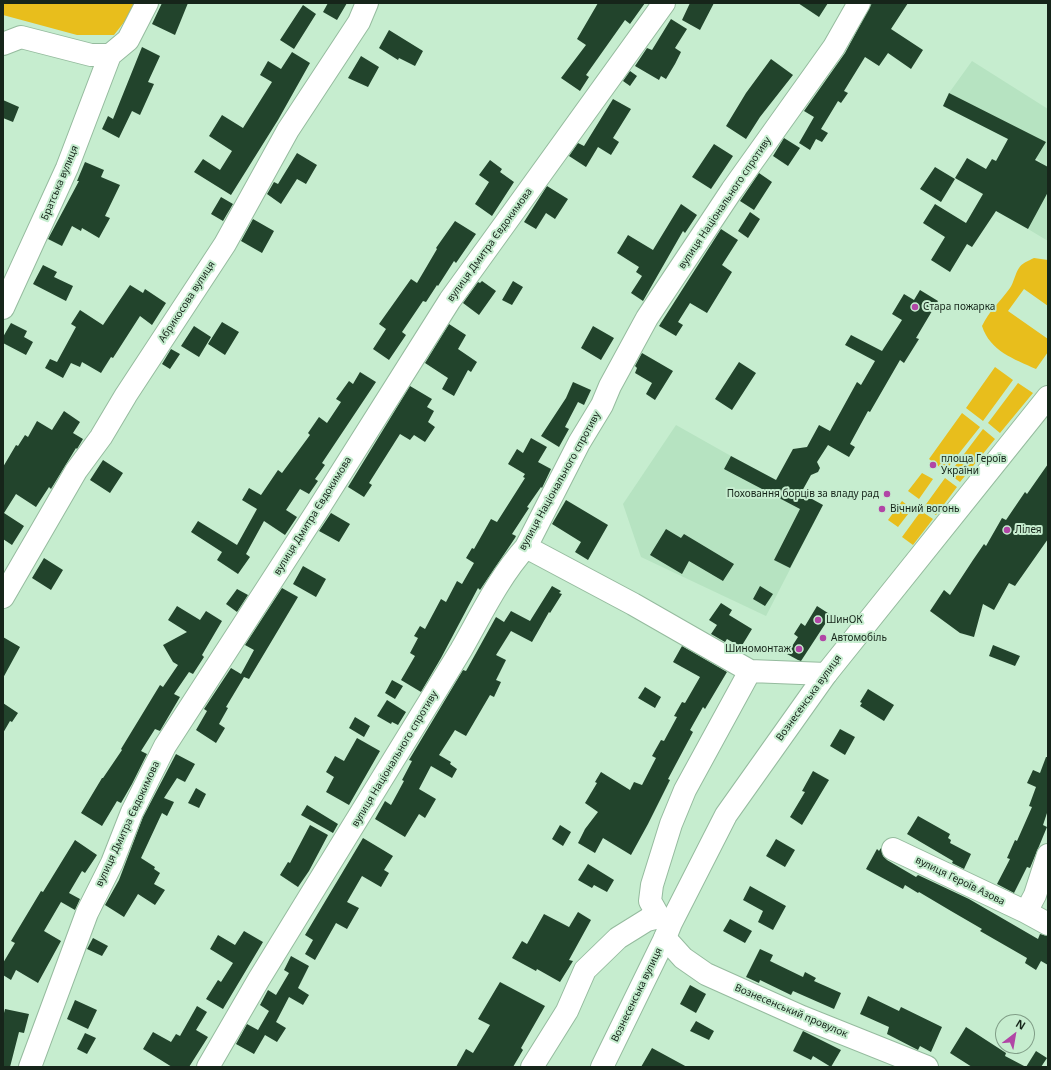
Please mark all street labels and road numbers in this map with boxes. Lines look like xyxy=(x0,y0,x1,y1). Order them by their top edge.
street label: вулиця Національного спротиву xyxy=(676,135,774,271)
street label: Братська вулиця xyxy=(39,144,81,222)
street label: вулиця Дмитра Євдокимова xyxy=(445,186,535,304)
street label: Абрикосова вулиця xyxy=(156,259,218,345)
street label: вулиця Національного спротиву xyxy=(517,410,603,552)
street label: вулиця Дмитра Євдокимова xyxy=(272,455,354,577)
street label: Вознесенська вулиця xyxy=(774,653,844,743)
street label: вулиця Національного спротиву xyxy=(350,689,440,829)
street label: вулиця Дмитра Євдокимова xyxy=(94,759,162,889)
street label: вулиця Героїв Азова xyxy=(913,854,1007,908)
street label: Вознесенська вулиця xyxy=(609,946,665,1044)
street label: Вознесенський провулок xyxy=(733,982,849,1040)

